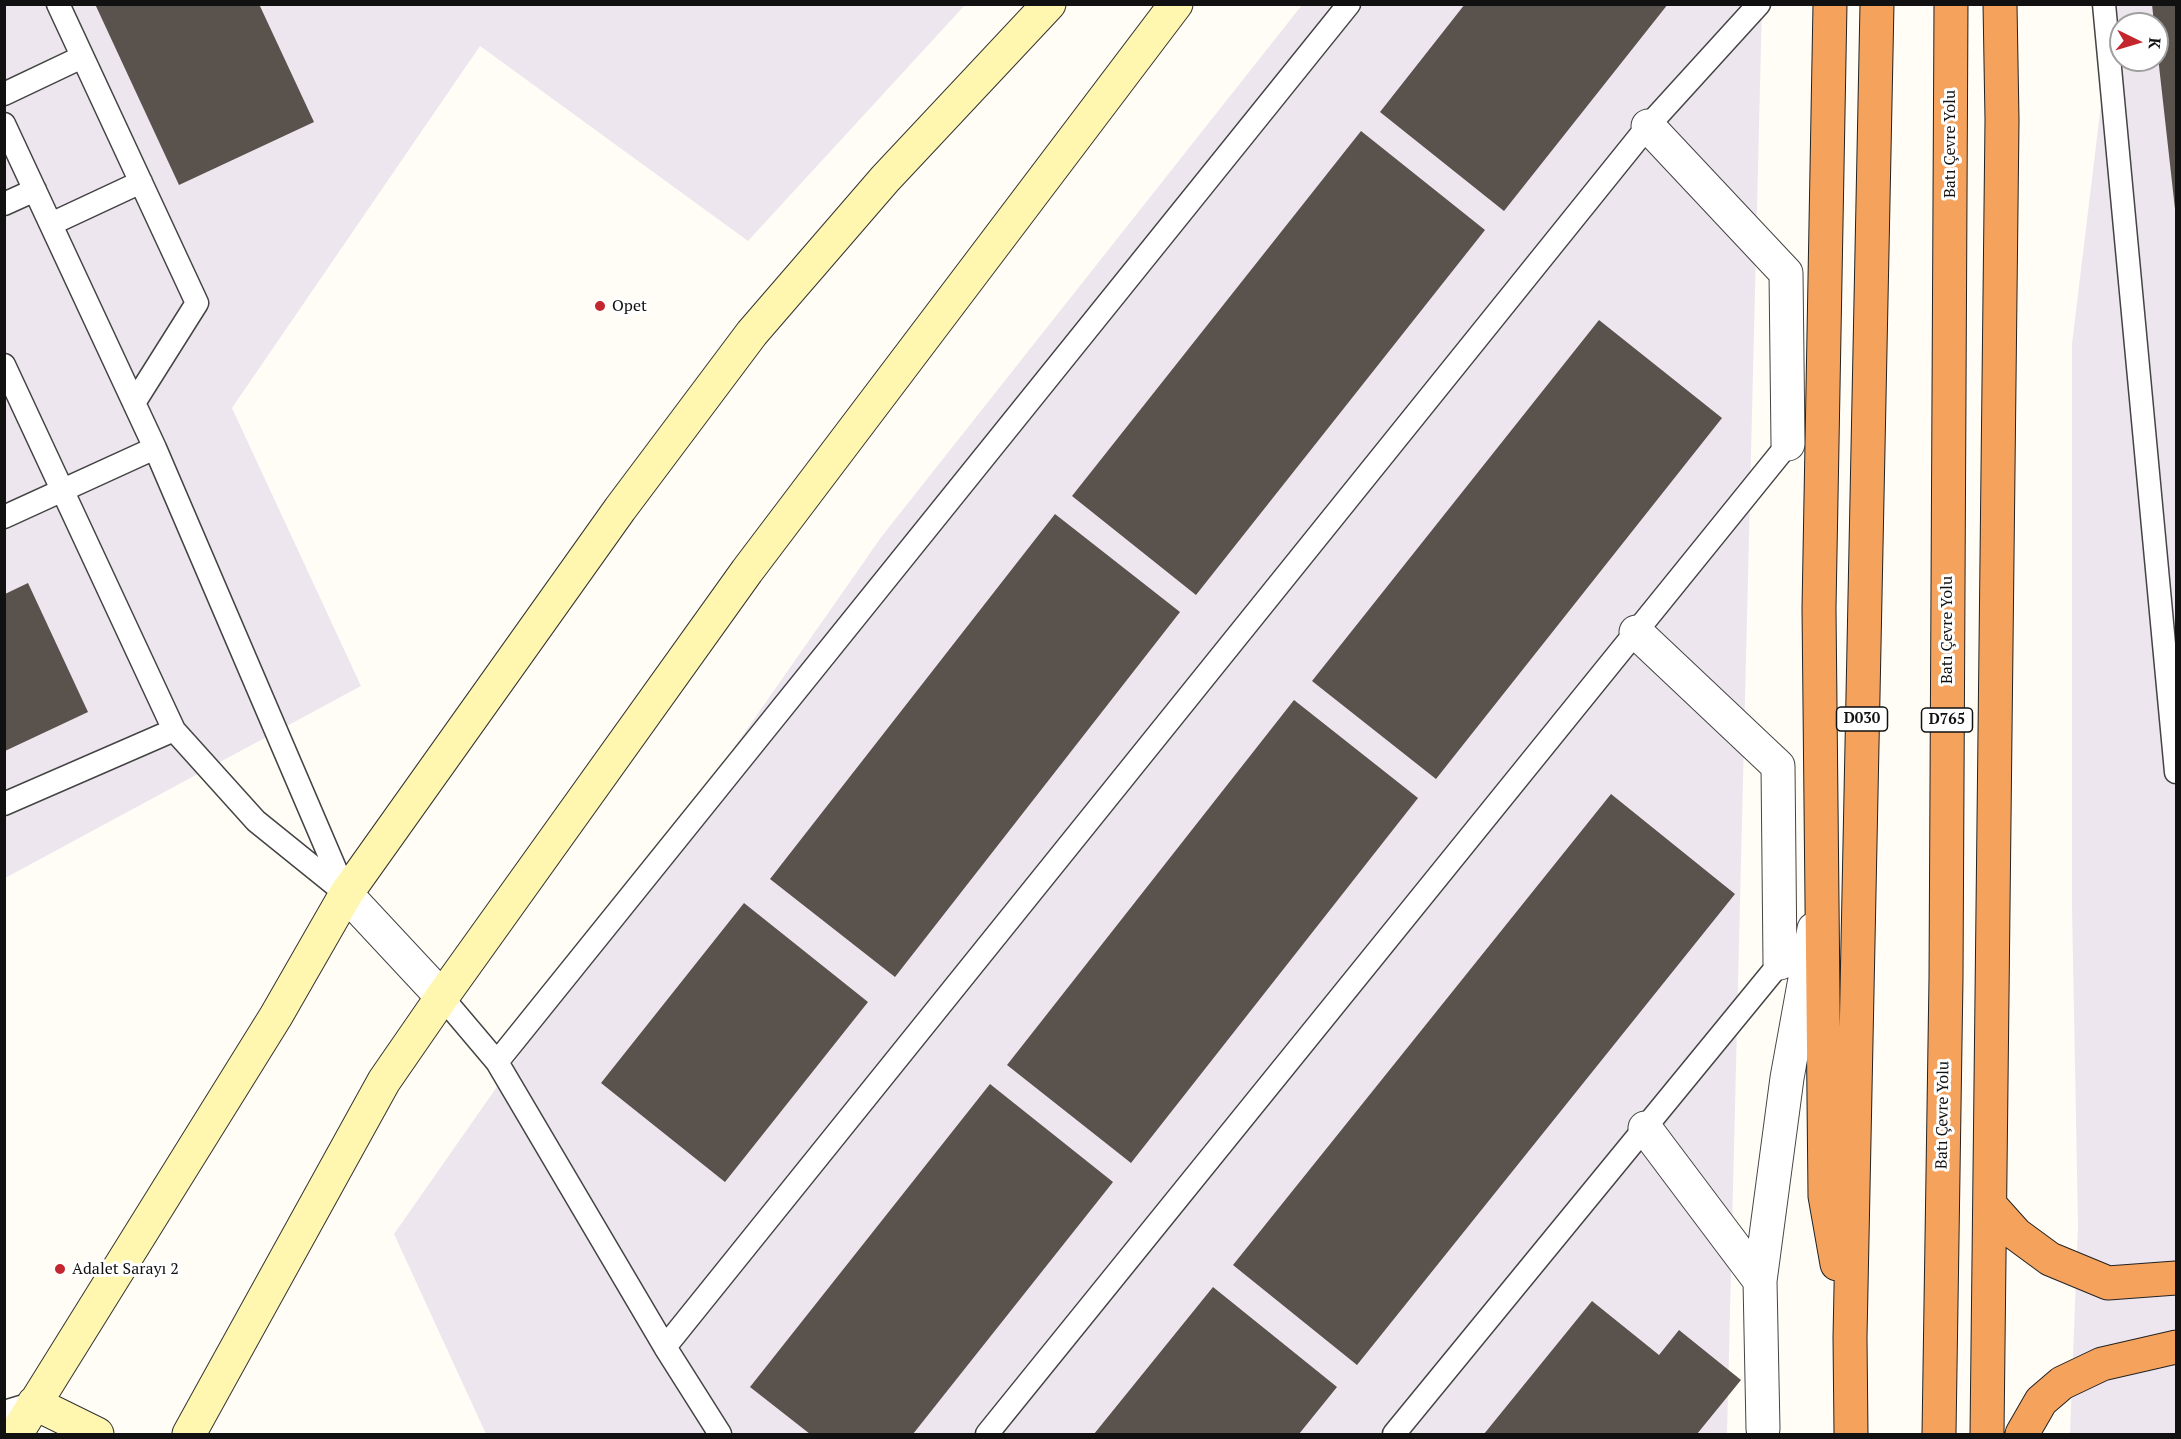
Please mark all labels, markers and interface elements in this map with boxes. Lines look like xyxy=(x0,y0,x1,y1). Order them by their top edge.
north arrow xyxy=(2109,12,2169,72)
text: K xyxy=(2143,37,2166,50)
street label: Batı Çevre Yolu xyxy=(1940,90,1960,198)
place label: Opet xyxy=(612,296,647,316)
marker: Opet xyxy=(593,299,607,313)
street label: Batı Çevre Yolu xyxy=(1937,576,1957,684)
road number: D030 xyxy=(1836,707,1888,731)
road number: D765 xyxy=(1922,708,1972,732)
street label: Batı Çevre Yolu xyxy=(1932,1061,1954,1169)
place label: Adalet Sarayı 2 xyxy=(72,1259,179,1279)
marker: Adalet Sarayı 2 xyxy=(53,1262,67,1276)

